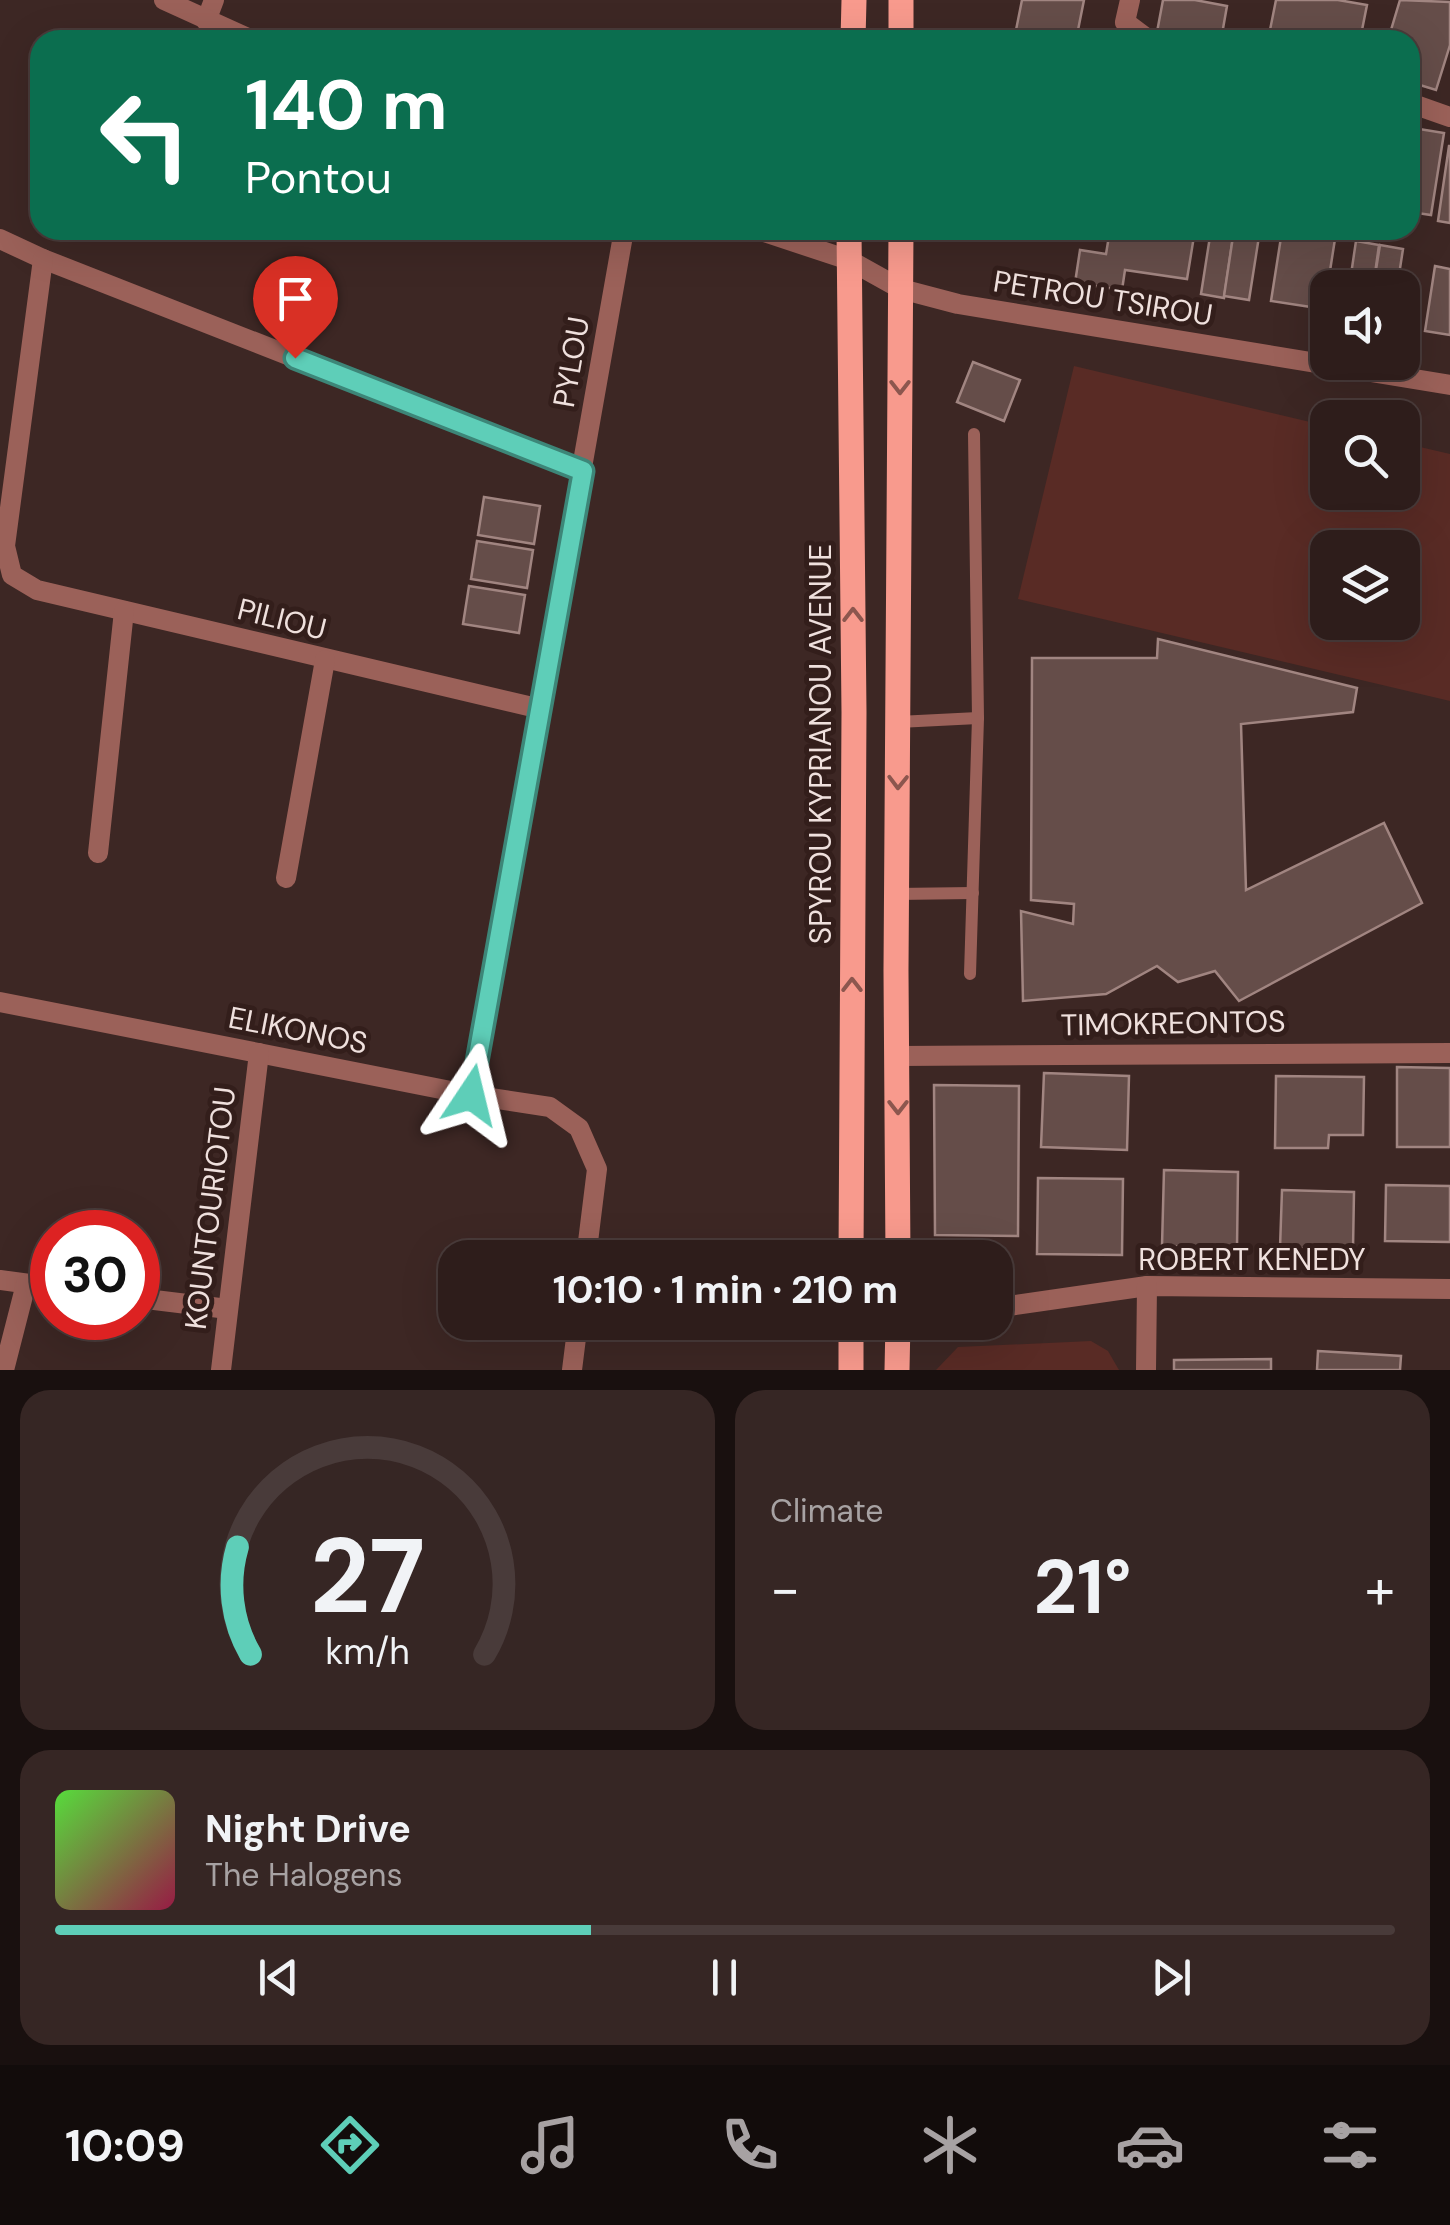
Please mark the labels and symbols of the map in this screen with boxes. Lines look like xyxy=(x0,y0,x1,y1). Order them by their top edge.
pin xyxy=(253,256,338,359)
street label: PETROU TSIROU xyxy=(991,261,1215,335)
street label: PYLOU xyxy=(544,314,598,410)
one-way arrow xyxy=(889,380,911,395)
street label: SPYROU KYPRIANOU AVENUE xyxy=(801,544,840,944)
street label: PILIOU xyxy=(234,589,330,649)
one-way arrow xyxy=(842,606,864,622)
one-way arrow xyxy=(887,774,909,790)
one-way arrow xyxy=(841,977,863,992)
street label: ELIKONOS xyxy=(225,997,371,1063)
street label: TIMOKREONTOS xyxy=(1060,1002,1286,1044)
position arrow xyxy=(419,1043,523,1147)
street label: KOUNTOURIOTOU xyxy=(176,1084,244,1332)
one-way arrow xyxy=(887,1100,909,1115)
speed limit sign: 30 xyxy=(30,1210,160,1340)
street label: ROBERT KENEDY xyxy=(1138,1240,1366,1279)

